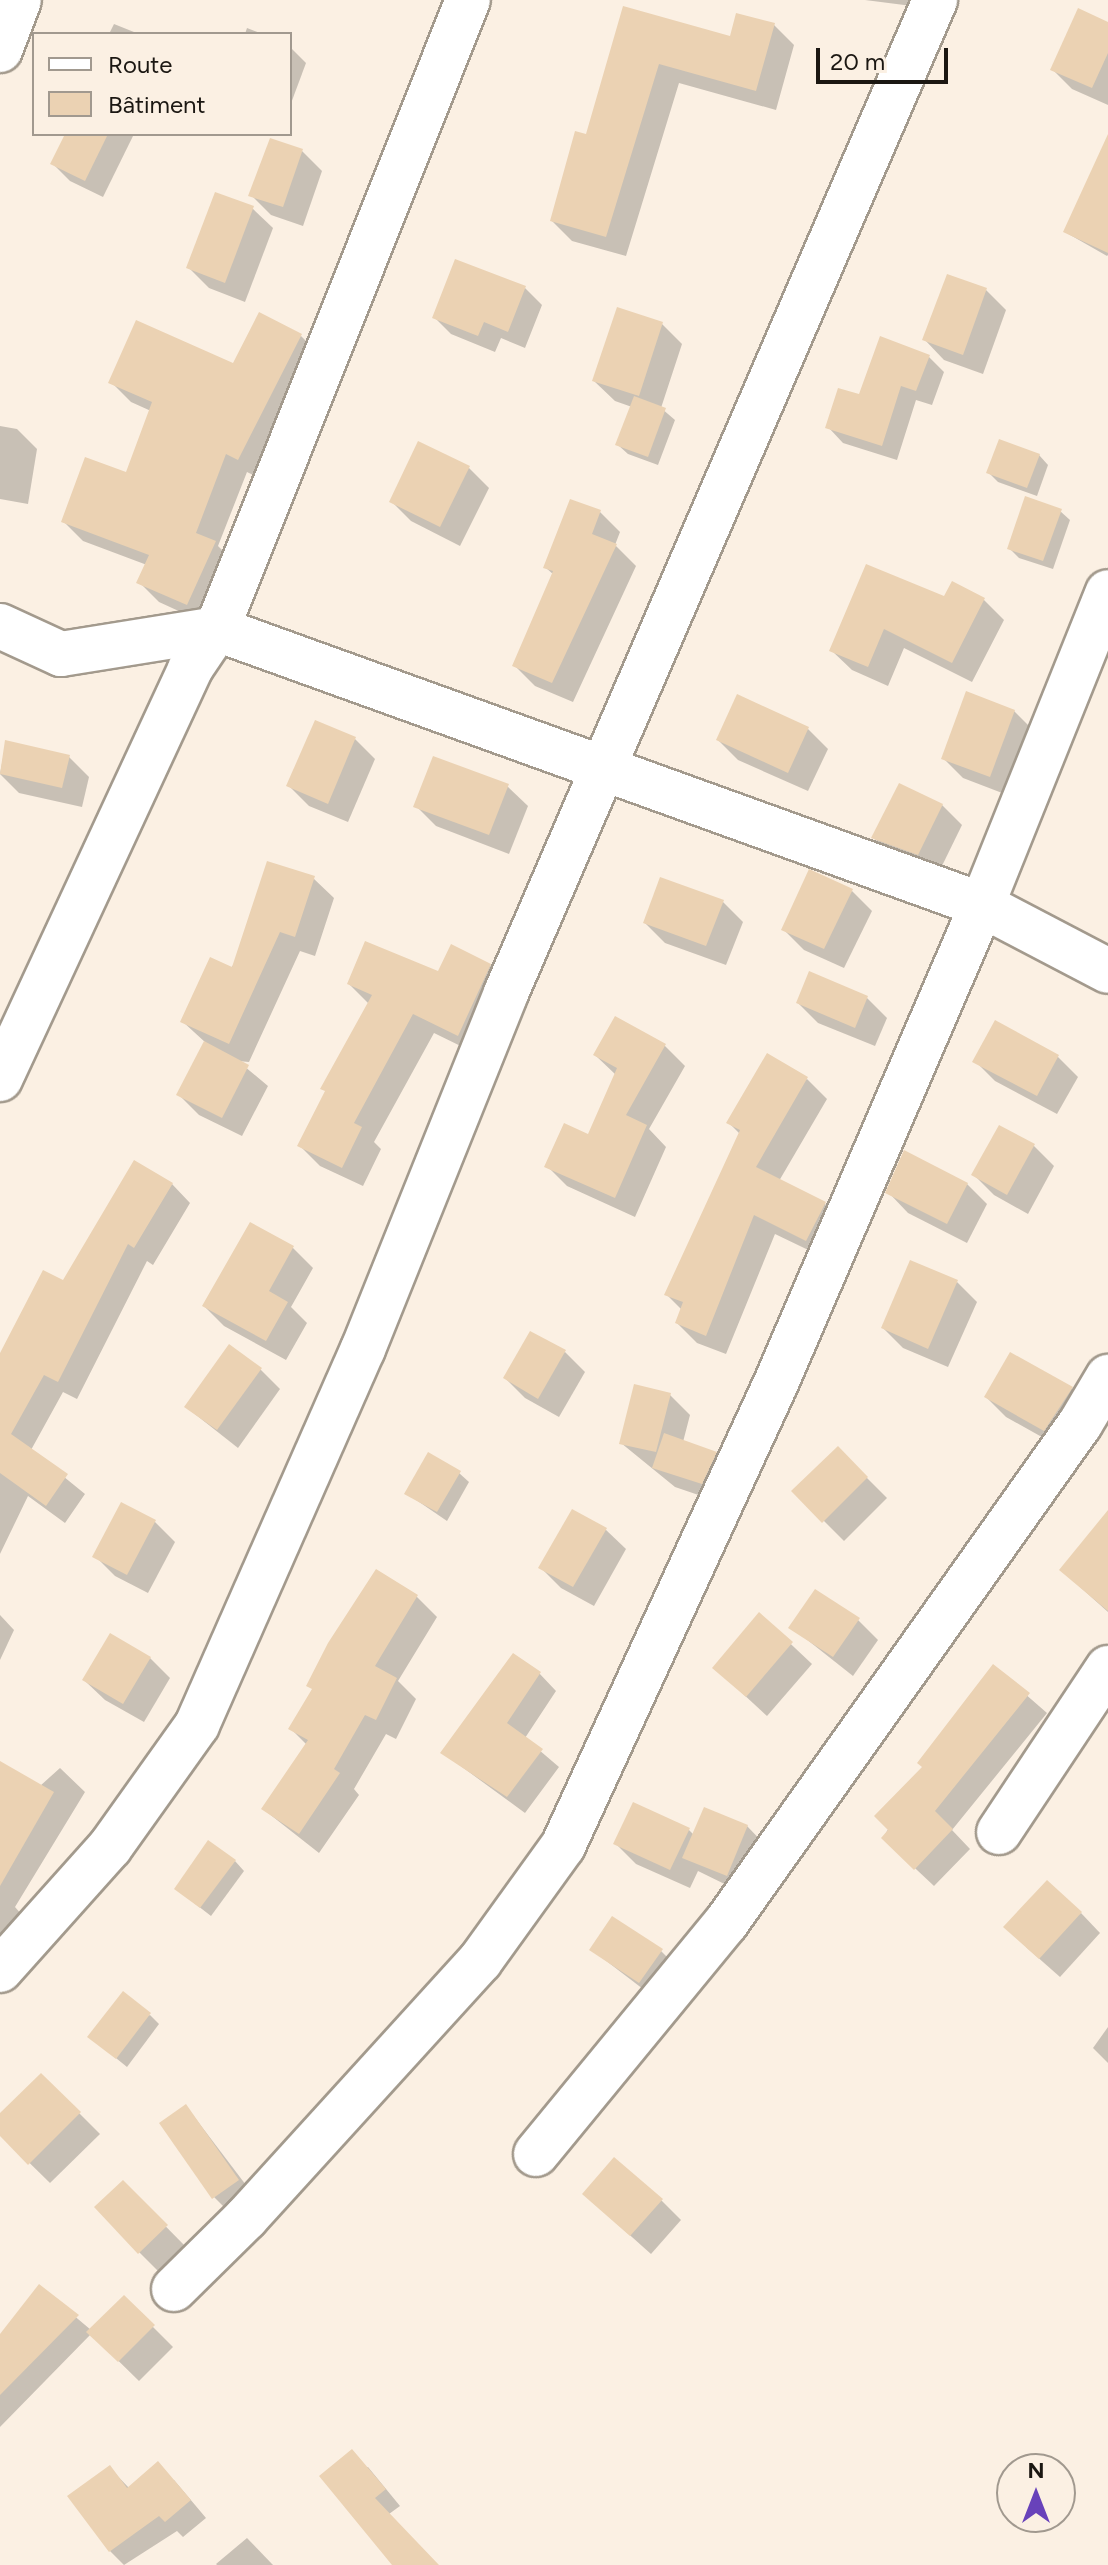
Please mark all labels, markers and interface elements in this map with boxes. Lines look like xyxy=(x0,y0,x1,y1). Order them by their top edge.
legend xyxy=(32,32,292,136)
scale bar xyxy=(820,32,952,82)
text: 20 m xyxy=(830,47,885,76)
text: Route xyxy=(108,50,172,79)
text: Bâtiment xyxy=(108,90,206,119)
north arrow xyxy=(996,2453,1076,2533)
text: N xyxy=(1027,2457,1045,2484)

